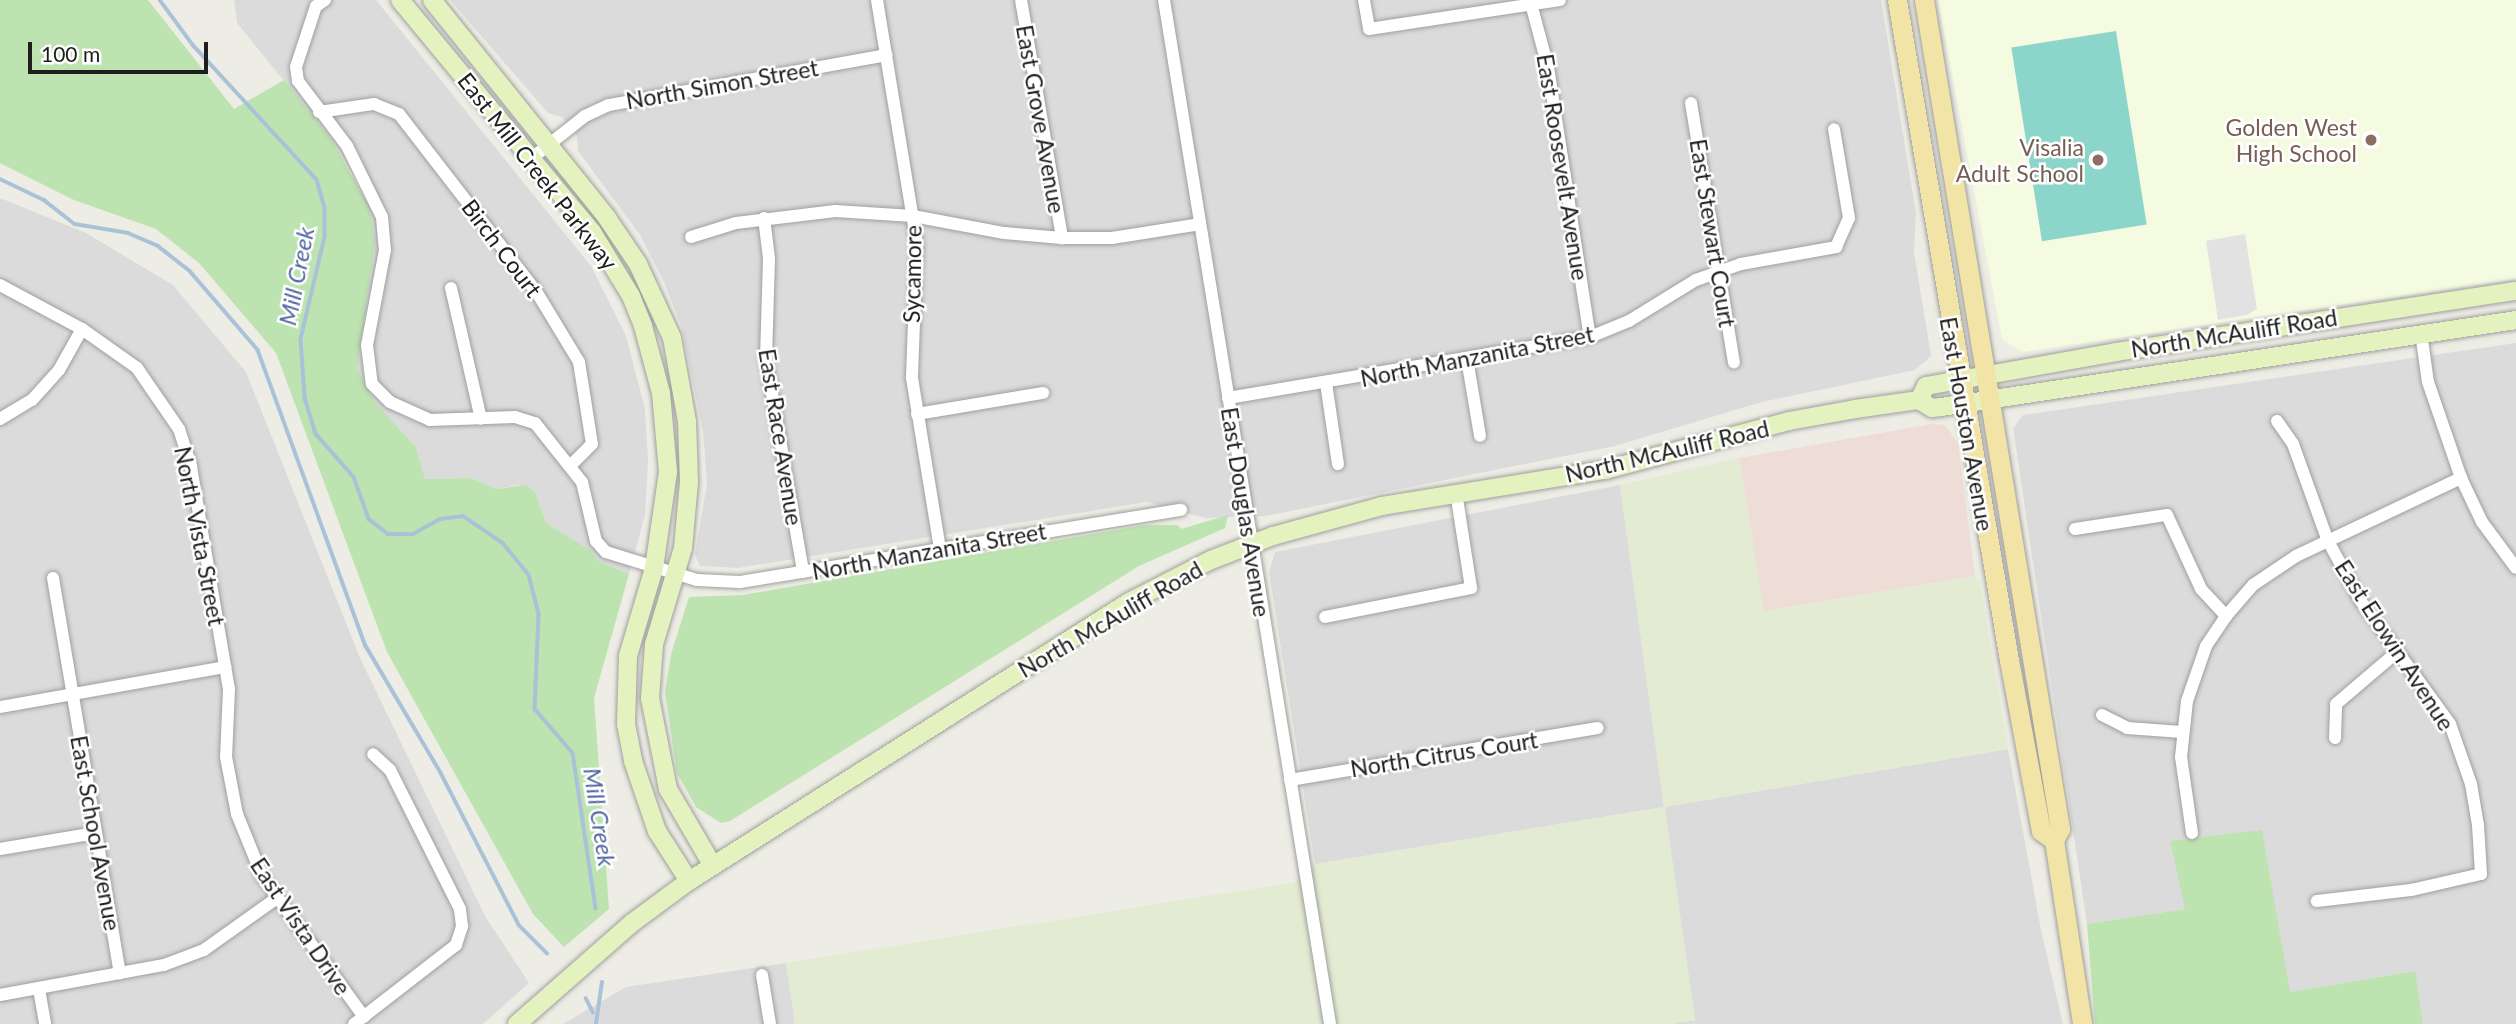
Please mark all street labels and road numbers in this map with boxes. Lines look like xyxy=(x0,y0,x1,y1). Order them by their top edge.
street label: East Grove Avenue xyxy=(1011,22,1071,216)
street label: East Roosevelt Avenue xyxy=(1531,51,1595,283)
street label: North Simon Street xyxy=(624,54,820,114)
street label: East Mill Creek Parkway xyxy=(452,67,624,275)
street label: East Stewart Court xyxy=(1684,137,1742,329)
street label: Birch Court xyxy=(456,194,548,302)
street label: Sycamore xyxy=(897,225,927,323)
street label: North McAuliff Road xyxy=(2129,303,2339,363)
street label: East Houston Avenue xyxy=(1935,314,1999,534)
street label: North Manzanita Street xyxy=(1358,320,1596,392)
street label: East Race Avenue xyxy=(753,346,809,528)
street label: East Douglas Avenue xyxy=(1216,405,1276,619)
street label: North McAuliff Road xyxy=(1562,414,1772,488)
street label: North Vista Street xyxy=(169,444,231,628)
street label: North Manzanita Street xyxy=(810,517,1048,585)
street label: East Elowin Avenue xyxy=(2329,554,2461,736)
street label: North McAuliff Road xyxy=(1013,555,1207,683)
street label: North Citrus Court xyxy=(1348,726,1540,782)
street label: East School Avenue xyxy=(65,733,127,933)
street label: East Vista Drive xyxy=(245,852,357,1000)

